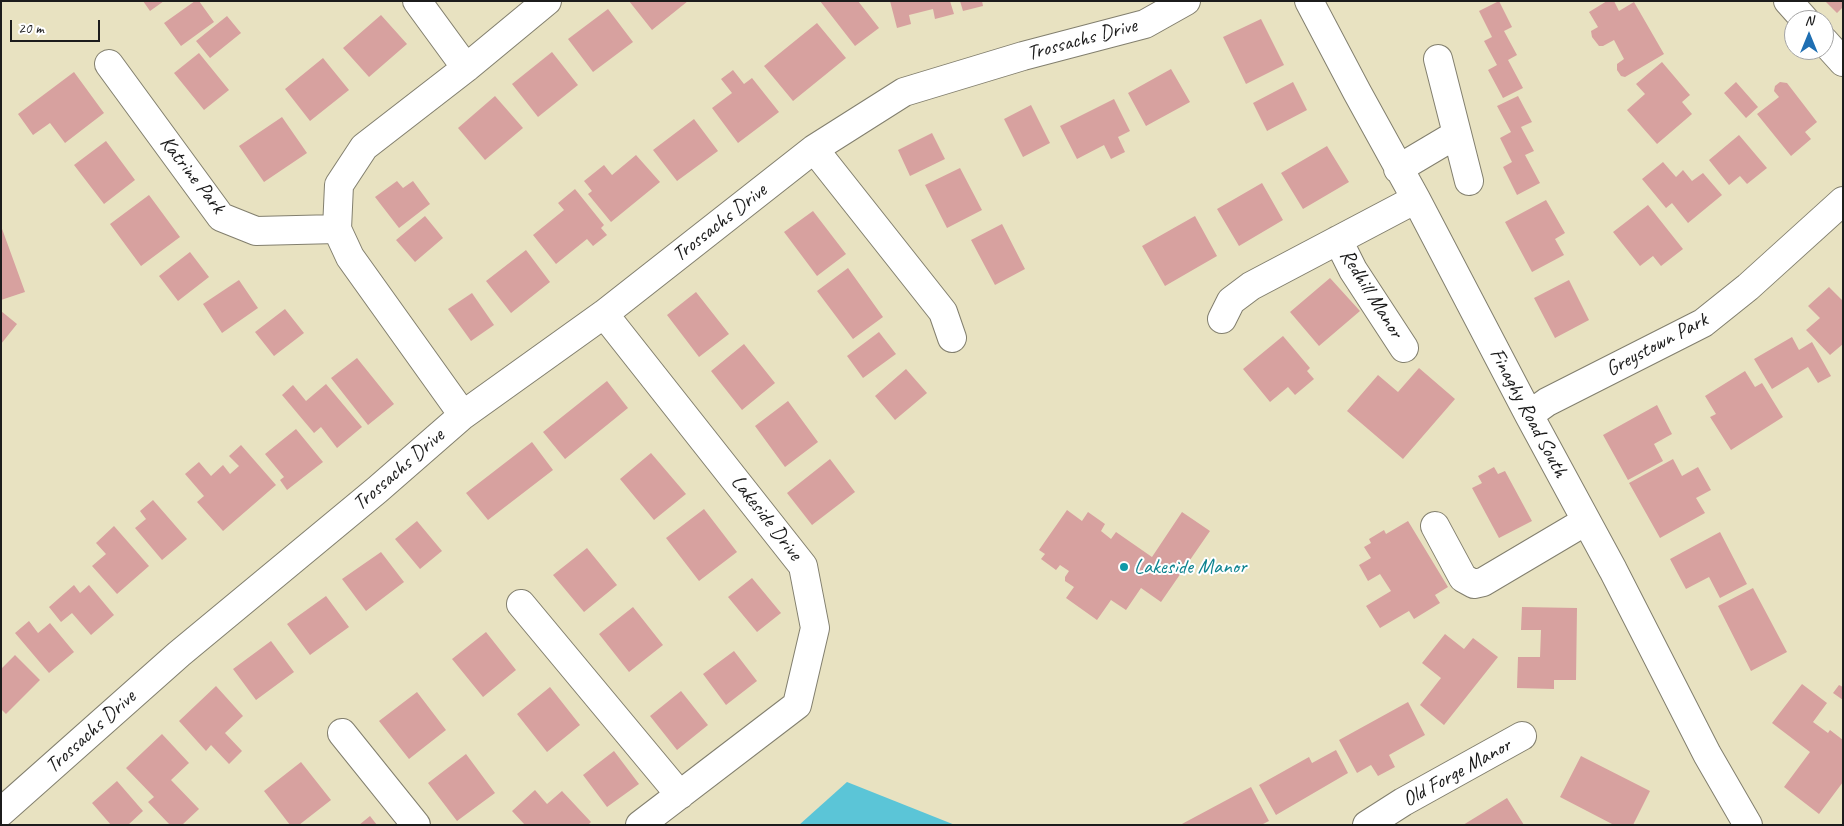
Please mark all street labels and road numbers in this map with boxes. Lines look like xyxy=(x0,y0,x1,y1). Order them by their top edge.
street label: Trossachs Drive xyxy=(1024,13,1140,67)
street label: Katrine Park xyxy=(154,131,230,219)
street label: Trossachs Drive xyxy=(668,178,772,268)
street label: Redhill Manor xyxy=(1334,245,1408,343)
street label: Greystown Park xyxy=(1602,308,1712,382)
street label: Finaghy Road South xyxy=(1483,344,1573,482)
street label: Trossachs Drive xyxy=(348,424,450,516)
street label: Lakeside Drive xyxy=(725,470,807,566)
street label: Trossachs Drive xyxy=(41,685,141,779)
street label: Old Forge Manor xyxy=(1398,733,1516,813)

